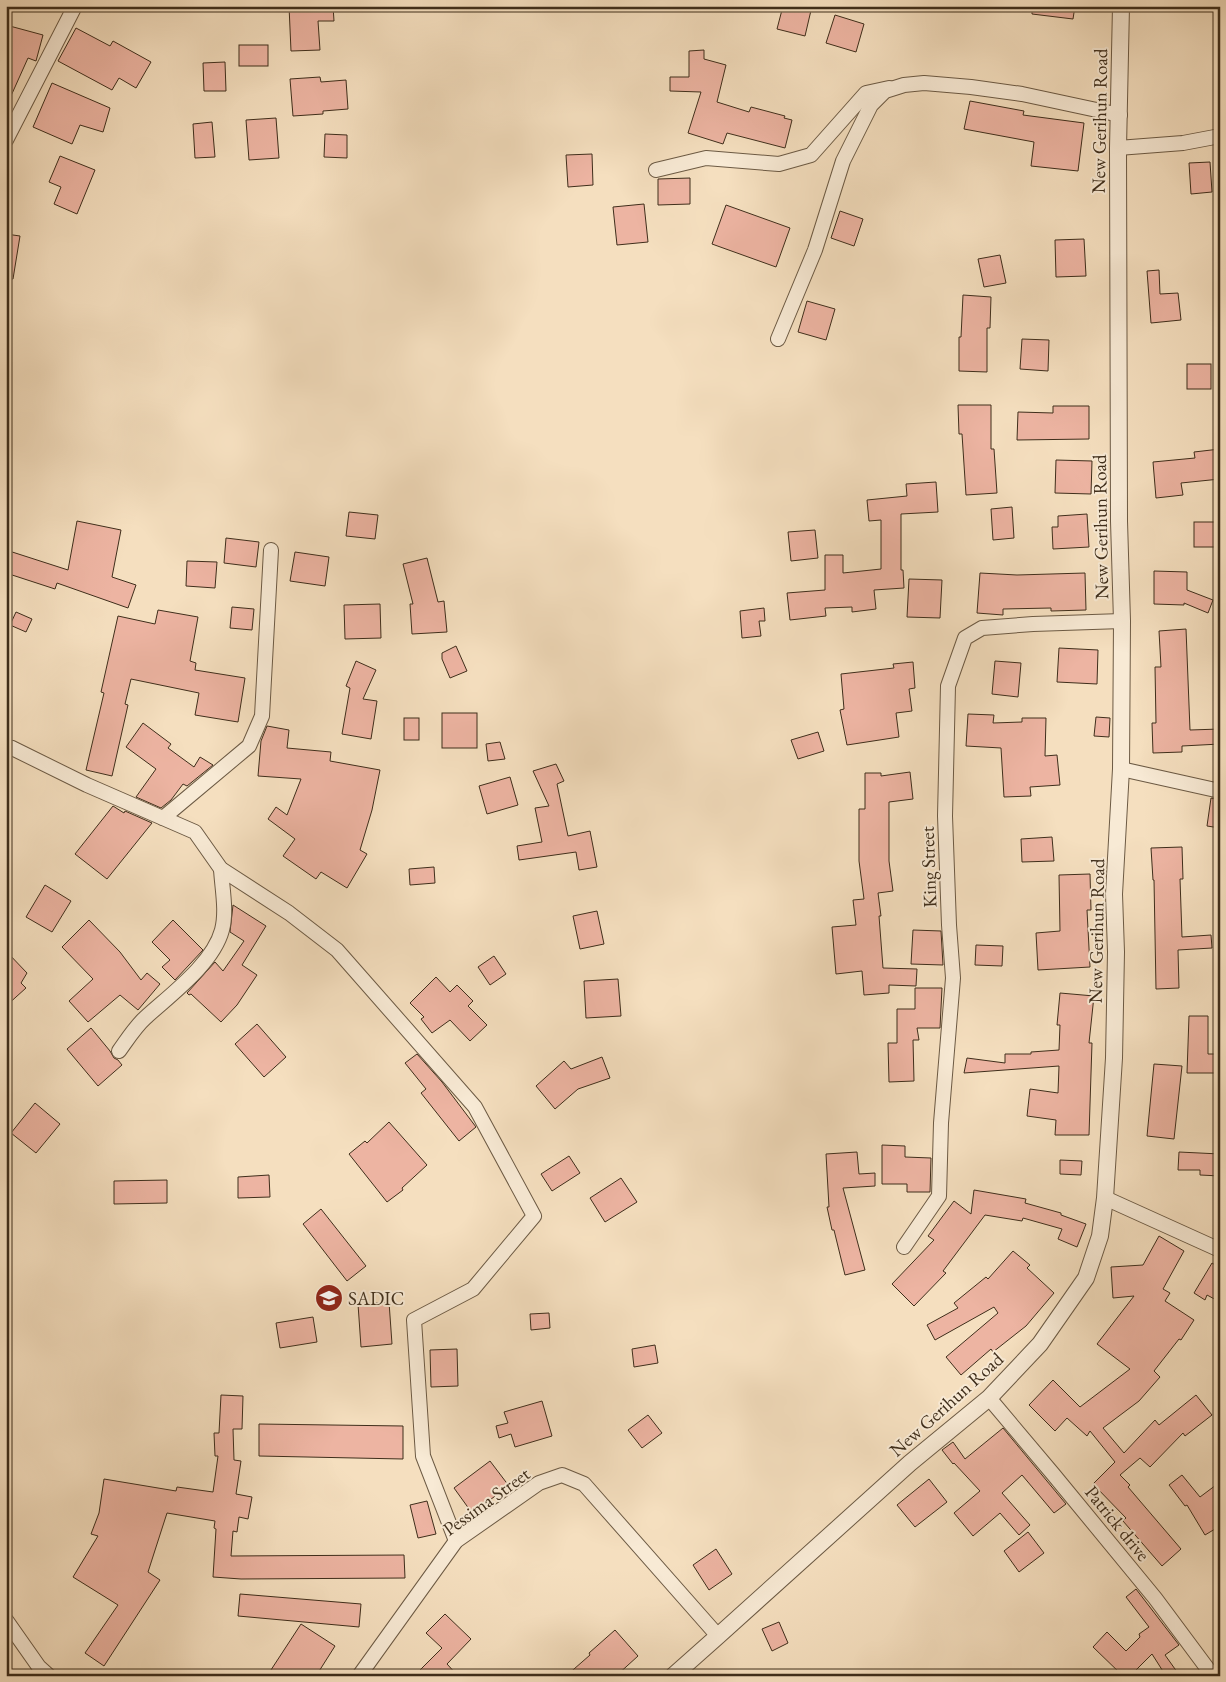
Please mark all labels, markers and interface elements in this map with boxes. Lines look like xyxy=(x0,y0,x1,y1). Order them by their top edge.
street label: New Gerihun Road xyxy=(1086,48,1113,194)
street label: New Gerihun Road xyxy=(1087,454,1114,600)
street label: King Street xyxy=(915,826,942,908)
street label: New Gerihun Road xyxy=(1083,858,1110,1004)
school or university icon: SADIC xyxy=(314,1283,344,1313)
place label: SADIC xyxy=(348,1286,404,1311)
street label: New Gerihun Road xyxy=(884,1346,1009,1462)
street label: Pessima Street xyxy=(438,1461,535,1541)
street label: Patrick drive xyxy=(1079,1480,1156,1566)

